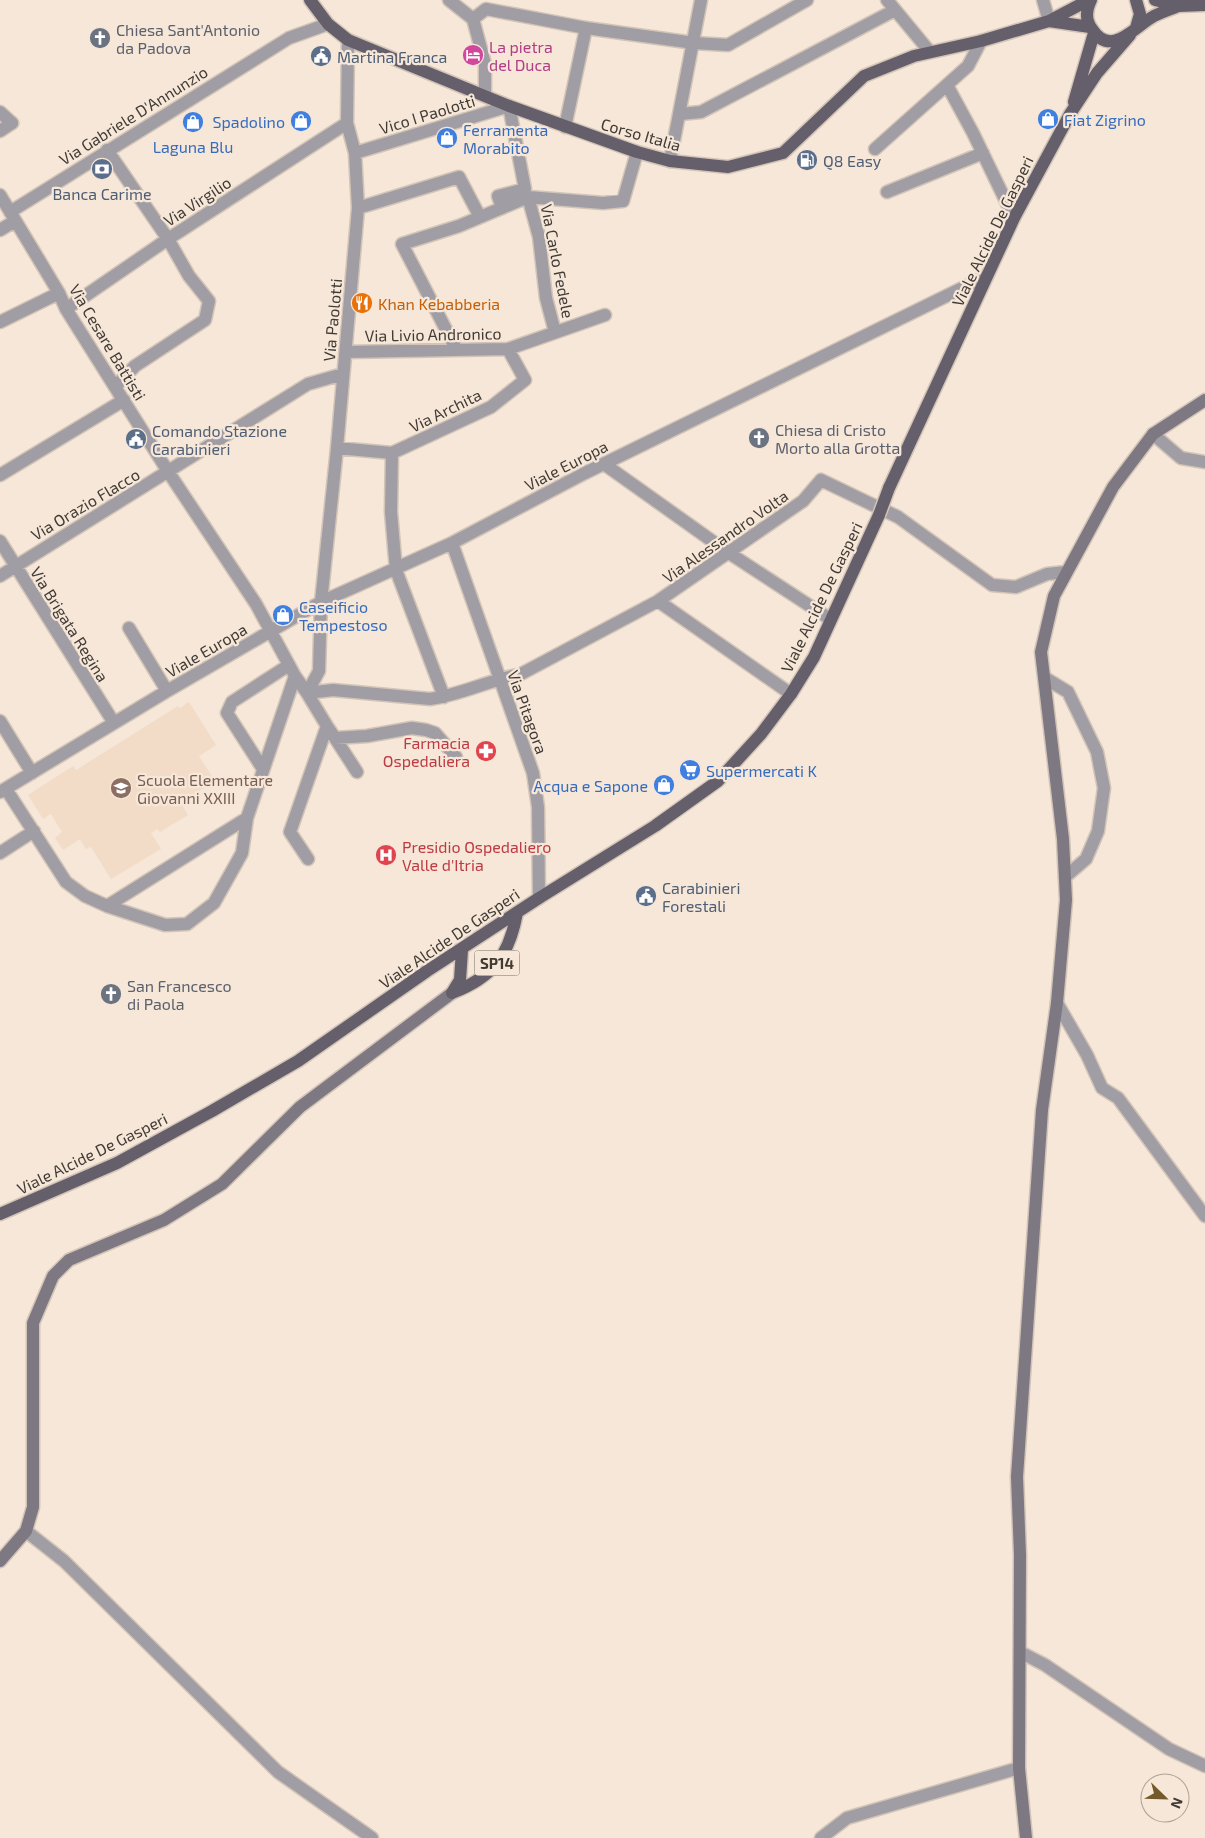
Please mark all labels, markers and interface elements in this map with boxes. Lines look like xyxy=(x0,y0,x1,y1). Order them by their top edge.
place label: Chiesa Sant'Antonio da Padova xyxy=(116,20,260,57)
church icon: Chiesa Sant'Antonio da Padova xyxy=(88,26,112,50)
place label: La pietra del Duca xyxy=(489,37,553,74)
hotel icon: La pietra del Duca xyxy=(461,43,485,67)
public building icon: Martina Franca xyxy=(309,44,333,68)
place label: Martina Franca xyxy=(337,47,447,66)
street label: Via Gabriele D'Annunzio xyxy=(55,62,211,168)
street label: Vico I Paolotti xyxy=(377,90,477,138)
shop icon: Fiat Zigrino xyxy=(1036,107,1060,131)
shop icon: Spadolino xyxy=(289,109,313,133)
shop icon: Laguna Blu xyxy=(181,110,205,134)
place label: Fiat Zigrino xyxy=(1064,110,1146,129)
place label: Spadolino xyxy=(213,112,285,131)
street label: Corso Italia xyxy=(599,114,683,154)
place label: Ferramenta Morabito xyxy=(463,120,548,157)
shop icon: Ferramenta Morabito xyxy=(435,126,459,150)
place label: Laguna Blu xyxy=(153,137,233,156)
fuel station icon: Q8 Easy xyxy=(795,148,819,172)
place label: Q8 Easy xyxy=(823,151,882,171)
street label: Viale Alcide De Gasperi xyxy=(947,153,1037,309)
bank icon: Banca Carime xyxy=(90,157,114,181)
street label: Via Virgilio xyxy=(160,172,234,230)
place label: Banca Carime xyxy=(52,184,152,203)
street label: Via Carlo Fedele xyxy=(538,202,578,320)
street label: Via Paolotti xyxy=(319,278,345,362)
street label: Via Cesare Battisti xyxy=(66,280,150,404)
restaurant icon: Khan Kebabberia xyxy=(350,291,374,315)
place label: Khan Kebabberia xyxy=(378,294,500,313)
street label: Via Livio Andronico xyxy=(364,323,502,345)
street label: Via Archita xyxy=(406,384,484,436)
place label: Chiesa di Cristo Morto alla Grotta xyxy=(775,420,900,457)
place label: Comando Stazione Carabinieri xyxy=(152,421,287,458)
church icon: Chiesa di Cristo Morto alla Grotta xyxy=(747,426,771,450)
public building icon: Comando Stazione Carabinieri xyxy=(124,427,148,451)
street label: Viale Europa xyxy=(521,436,611,494)
street label: Via Orazio Flacco xyxy=(27,464,143,544)
street label: Via Alessandro Volta xyxy=(659,486,791,586)
street label: Viale Alcide De Gasperi xyxy=(776,519,866,675)
street label: Via Brigata Regina xyxy=(27,563,113,685)
place label: Caseificio Tempestoso xyxy=(299,597,388,634)
shop icon: Caseificio Tempestoso xyxy=(271,603,295,627)
street label: Viale Europa xyxy=(162,619,250,681)
street label: Via Pitagora xyxy=(504,668,552,756)
place label: Farmacia Ospedaliera xyxy=(383,733,470,770)
pharmacy icon: Farmacia Ospedaliera xyxy=(474,739,498,763)
supermarket icon: Supermercati K xyxy=(678,758,702,782)
place label: Supermercati K xyxy=(706,761,817,780)
place label: Scuola Elementare Giovanni XXIII xyxy=(137,770,273,807)
shop icon: Acqua e Sapone xyxy=(652,773,676,797)
school or university icon: Scuola Elementare Giovanni XXIII xyxy=(109,776,133,800)
place label: Acqua e Sapone xyxy=(534,776,648,795)
place label: Presidio Ospedaliero Valle d'Itria xyxy=(402,837,551,874)
hospital icon: Presidio Ospedaliero Valle d'Itria xyxy=(374,843,398,867)
place label: Carabinieri Forestali xyxy=(662,878,740,915)
street label: Viale Alcide De Gasperi xyxy=(375,884,523,992)
public building icon: Carabinieri Forestali xyxy=(634,884,658,908)
road number: SP14 xyxy=(474,950,520,976)
place label: San Francesco di Paola xyxy=(127,976,232,1013)
church icon: San Francesco di Paola xyxy=(99,982,123,1006)
street label: Viale Alcide De Gasperi xyxy=(14,1108,170,1198)
north arrow xyxy=(1140,1773,1190,1823)
text: N xyxy=(1168,1795,1187,1811)

